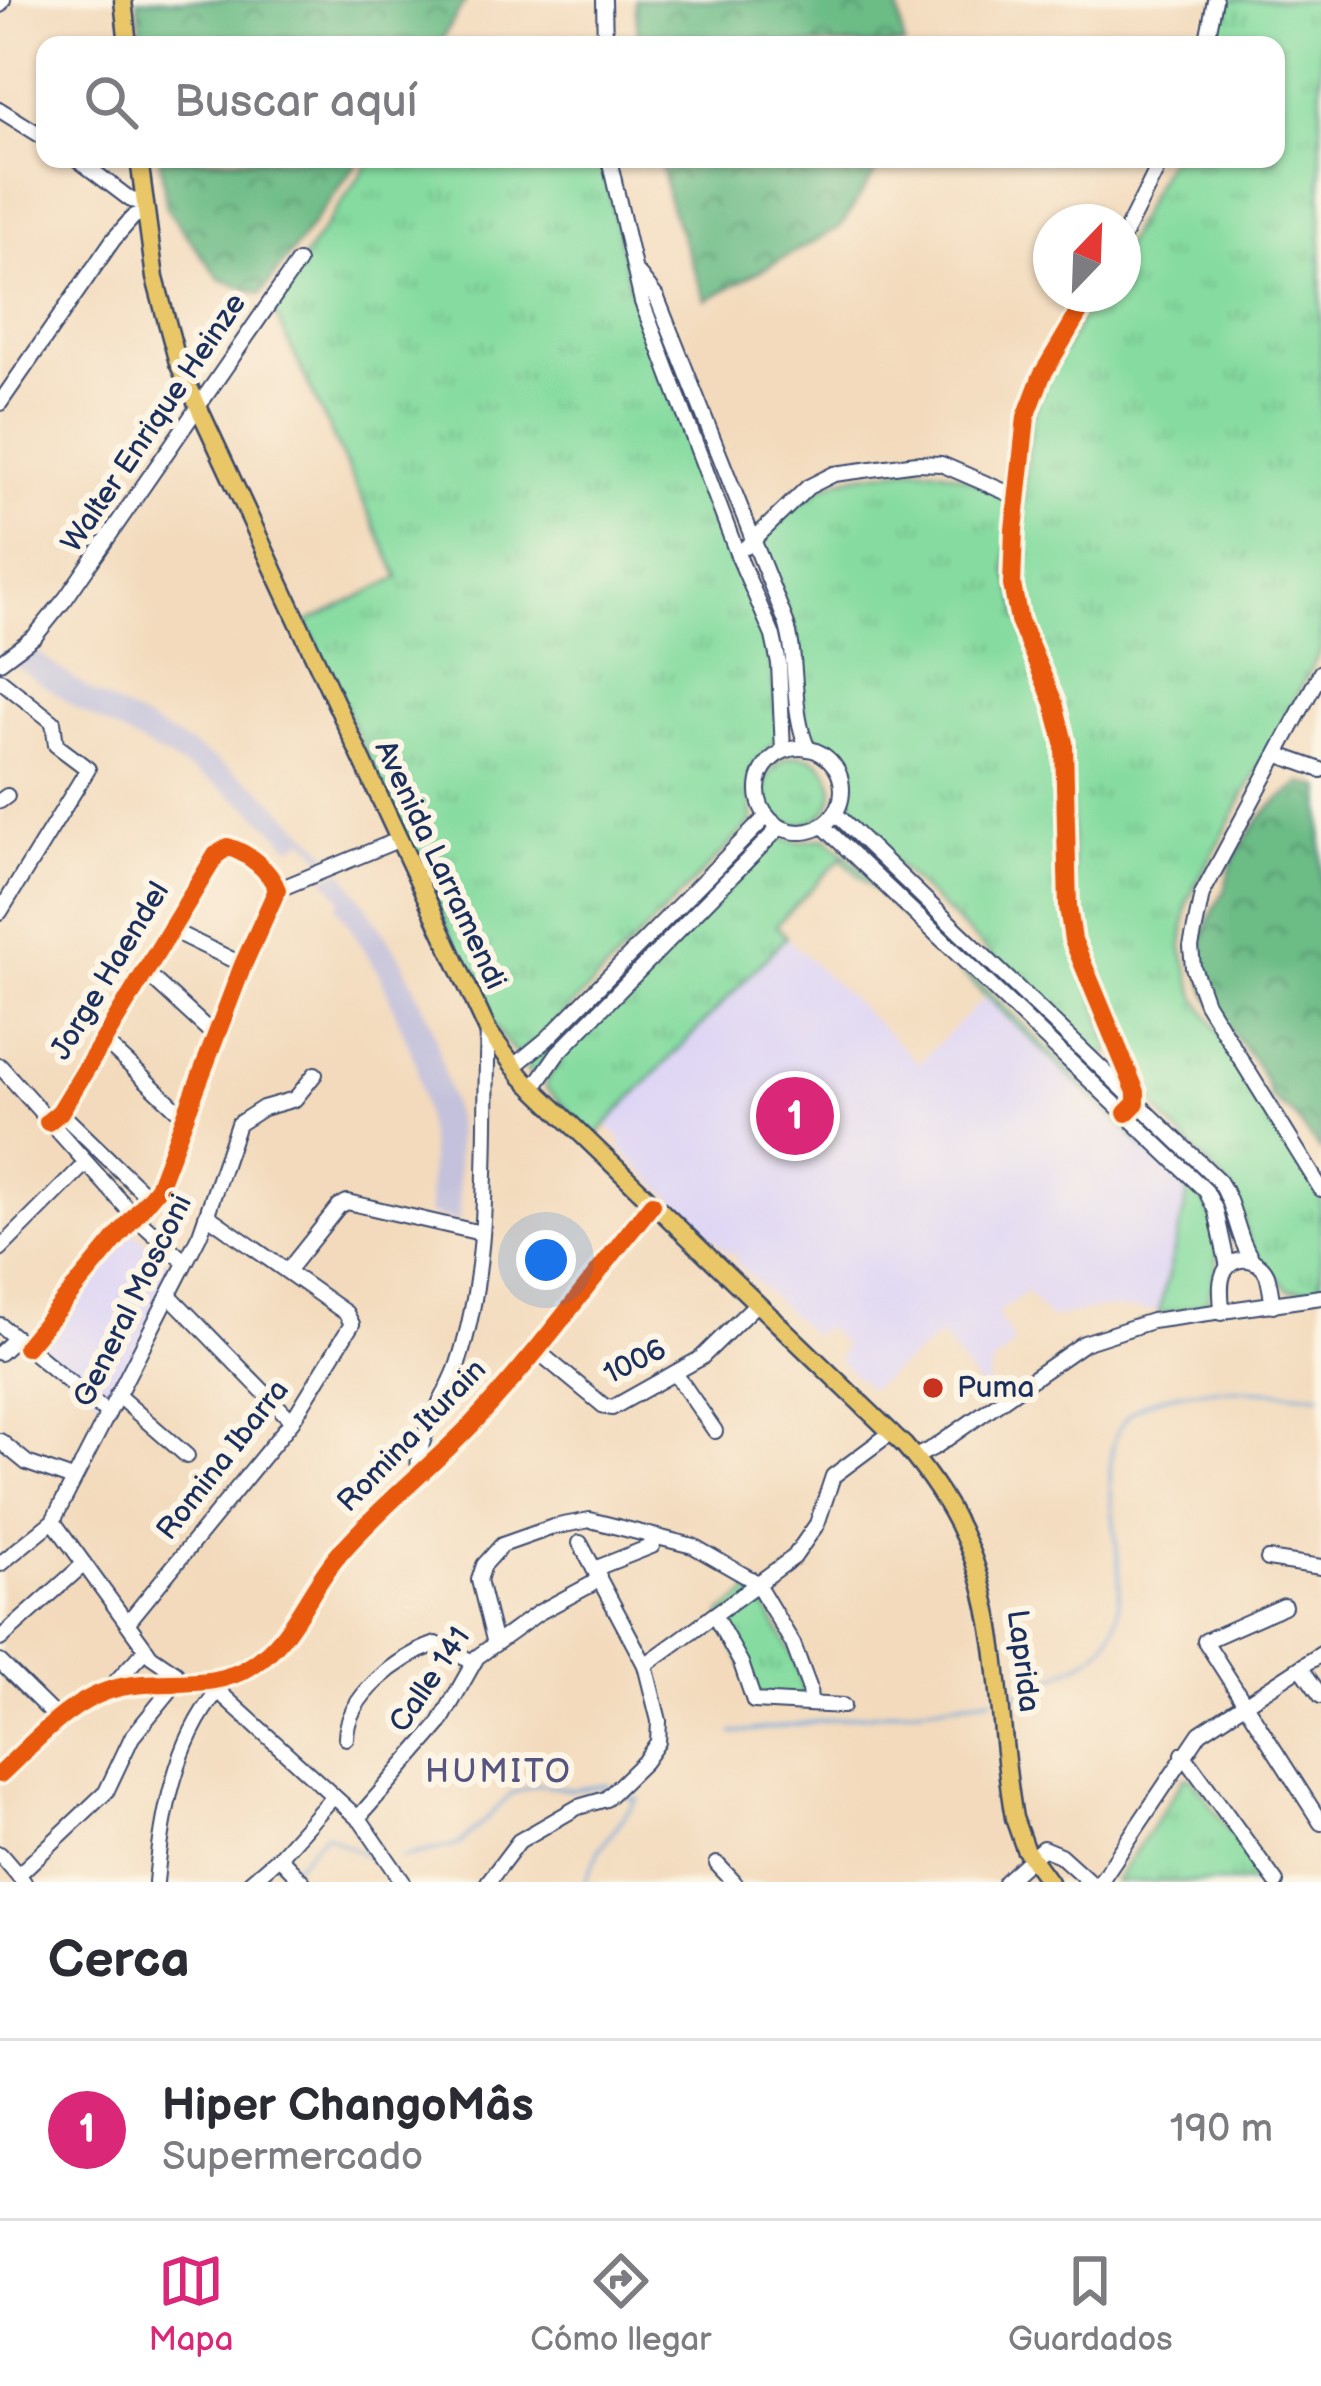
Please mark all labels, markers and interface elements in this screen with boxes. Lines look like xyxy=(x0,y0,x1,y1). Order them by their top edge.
search box xyxy=(36,36,1285,168)
icon: search xyxy=(78,69,144,135)
text: Buscar aquí xyxy=(174,75,417,130)
north arrow xyxy=(1033,204,1141,312)
street label: Walter Enrique Heinze xyxy=(54,287,254,559)
street label: Avenida Larramendi xyxy=(366,735,514,995)
street label: Jorge Haendel xyxy=(43,876,177,1066)
pin: 1 xyxy=(756,1071,834,1161)
street label: General Mosconi xyxy=(66,1189,200,1413)
your location xyxy=(516,1230,576,1290)
street label: 1006 xyxy=(598,1332,672,1392)
street label: Romina Iturain xyxy=(330,1352,494,1520)
place label: Puma xyxy=(957,1370,1034,1406)
street label: Romina Ibarra xyxy=(149,1373,297,1547)
marker: Puma xyxy=(920,1375,946,1401)
street label: Laprida xyxy=(999,1608,1047,1714)
street label: Calle 141 xyxy=(382,1621,478,1739)
district label: HUMITO xyxy=(425,1752,573,1792)
text: Cerca xyxy=(48,1930,190,1991)
text: Hiper ChangoMâs xyxy=(162,2079,534,2134)
text: 1 xyxy=(79,2106,95,2153)
text: 190 m xyxy=(1170,2106,1273,2153)
text: Supermercado xyxy=(162,2134,423,2181)
tab: Mapa xyxy=(148,2248,233,2360)
tab: Cómo llegar xyxy=(530,2248,711,2360)
tab: Guardados xyxy=(1008,2248,1173,2360)

